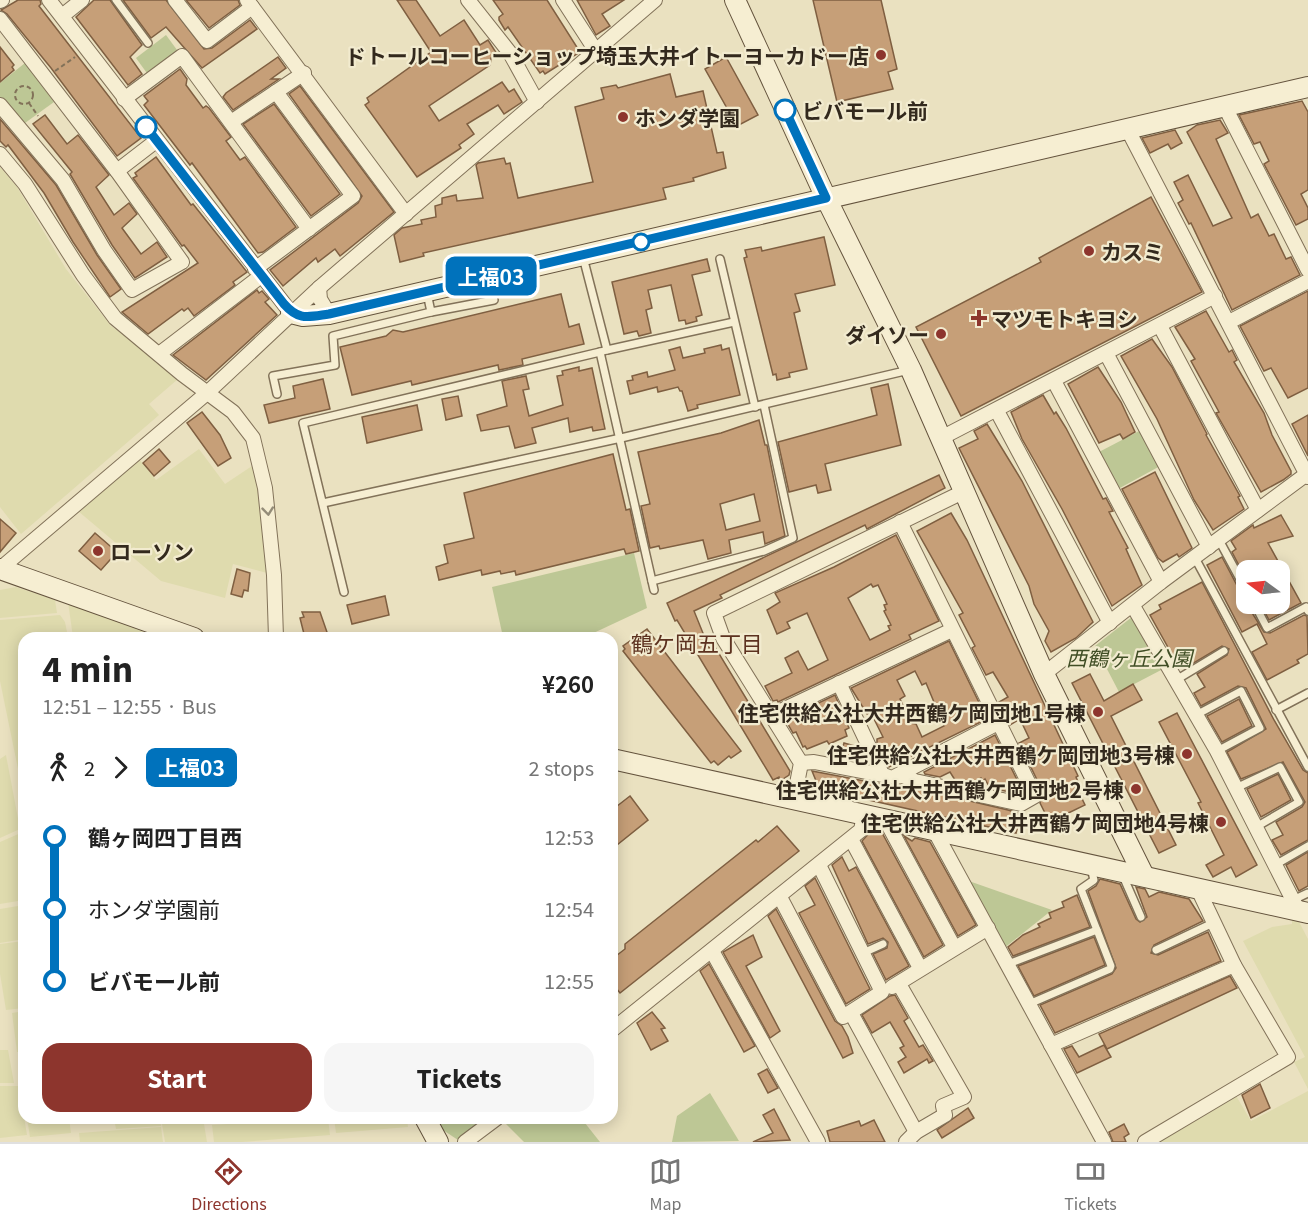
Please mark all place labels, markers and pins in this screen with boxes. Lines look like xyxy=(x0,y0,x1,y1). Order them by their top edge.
place label: ドトールコーヒーショップ埼玉大井イトーヨーカドー店 xyxy=(345,40,869,70)
marker: ドトールコーヒーショップ埼玉大井イトーヨーカドー店 xyxy=(874,48,888,62)
place label: ビバモール前 xyxy=(802,95,928,125)
marker: ビバモール前 xyxy=(774,99,796,121)
place label: ホンダ学園 xyxy=(635,102,740,132)
marker: ホンダ学園 xyxy=(616,110,630,124)
unlabelled marker xyxy=(135,116,157,138)
unlabelled marker xyxy=(632,233,650,251)
place label: カスミ xyxy=(1101,236,1164,266)
marker: カスミ xyxy=(1082,244,1096,258)
place label: マツモトキヨシ xyxy=(991,303,1138,333)
marker: マツモトキヨシ xyxy=(972,311,986,325)
place label: ダイソー xyxy=(845,319,929,349)
marker: ダイソー xyxy=(934,327,948,341)
place label: ローソン xyxy=(110,536,194,566)
marker: ローソン xyxy=(91,544,105,558)
place label: 住宅供給公社大井西鶴ケ岡団地1号棟 xyxy=(738,697,1086,727)
marker: 住宅供給公社大井西鶴ケ岡団地1号棟 xyxy=(1091,705,1105,719)
place label: 住宅供給公社大井西鶴ケ岡団地3号棟 xyxy=(827,739,1175,769)
marker: 住宅供給公社大井西鶴ケ岡団地3号棟 xyxy=(1180,747,1194,761)
place label: 住宅供給公社大井西鶴ケ岡団地2号棟 xyxy=(776,774,1124,804)
marker: 住宅供給公社大井西鶴ケ岡団地2号棟 xyxy=(1129,782,1143,796)
place label: 住宅供給公社大井西鶴ケ岡団地4号棟 xyxy=(861,807,1209,837)
marker: 住宅供給公社大井西鶴ケ岡団地4号棟 xyxy=(1214,815,1228,829)

